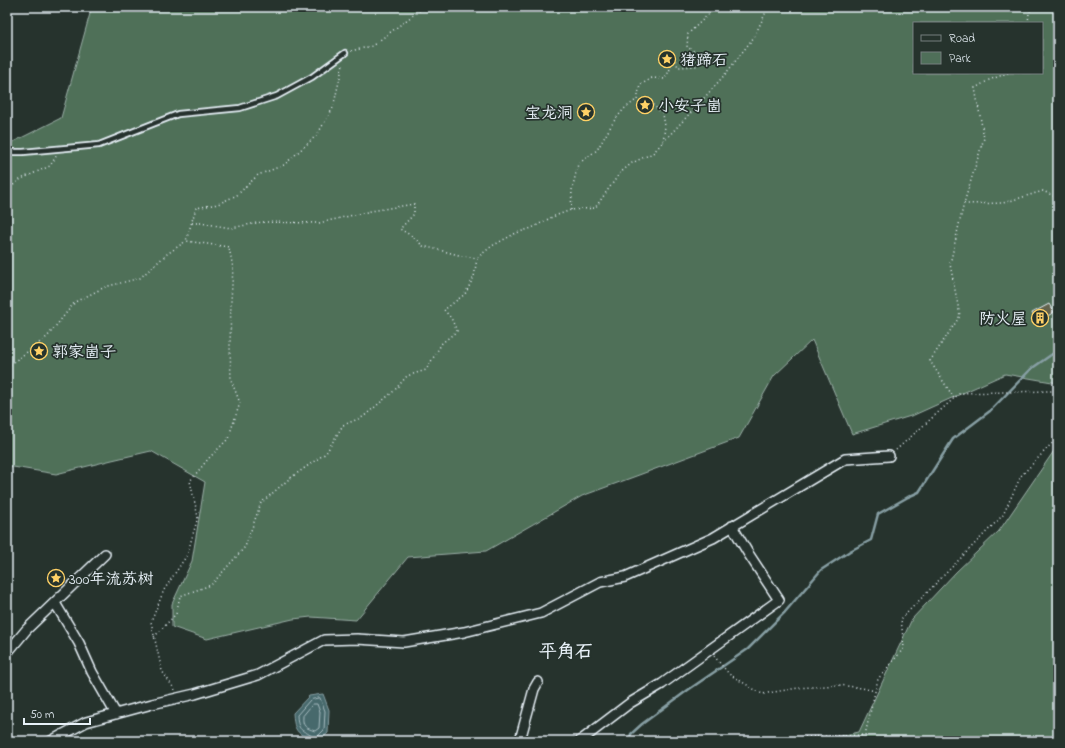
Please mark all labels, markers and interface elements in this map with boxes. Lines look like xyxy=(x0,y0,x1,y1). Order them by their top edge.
legend xyxy=(913,22,1043,74)
text: Road xyxy=(949,30,975,48)
place icon: 猪蹄石 xyxy=(657,49,677,69)
place label: 猪蹄石 xyxy=(680,49,728,73)
text: Park xyxy=(949,50,971,68)
place icon: 小安子崮 xyxy=(635,95,655,115)
place label: 小安子崮 xyxy=(658,95,722,119)
place label: 宝龙洞 xyxy=(525,102,573,126)
place icon: 宝龙洞 xyxy=(576,102,596,122)
place label: 防火屋 xyxy=(979,308,1027,332)
building icon: 防火屋 xyxy=(1030,308,1050,328)
place icon: 郭家崮子 xyxy=(29,341,49,361)
place label: 郭家崮子 xyxy=(52,341,116,365)
place icon: 300年流苏树 xyxy=(46,568,66,588)
place label: 300年流苏树 xyxy=(69,568,153,592)
district label: 平角石 xyxy=(539,640,593,666)
scale bar xyxy=(24,700,90,726)
text: 50 m xyxy=(30,706,54,724)

